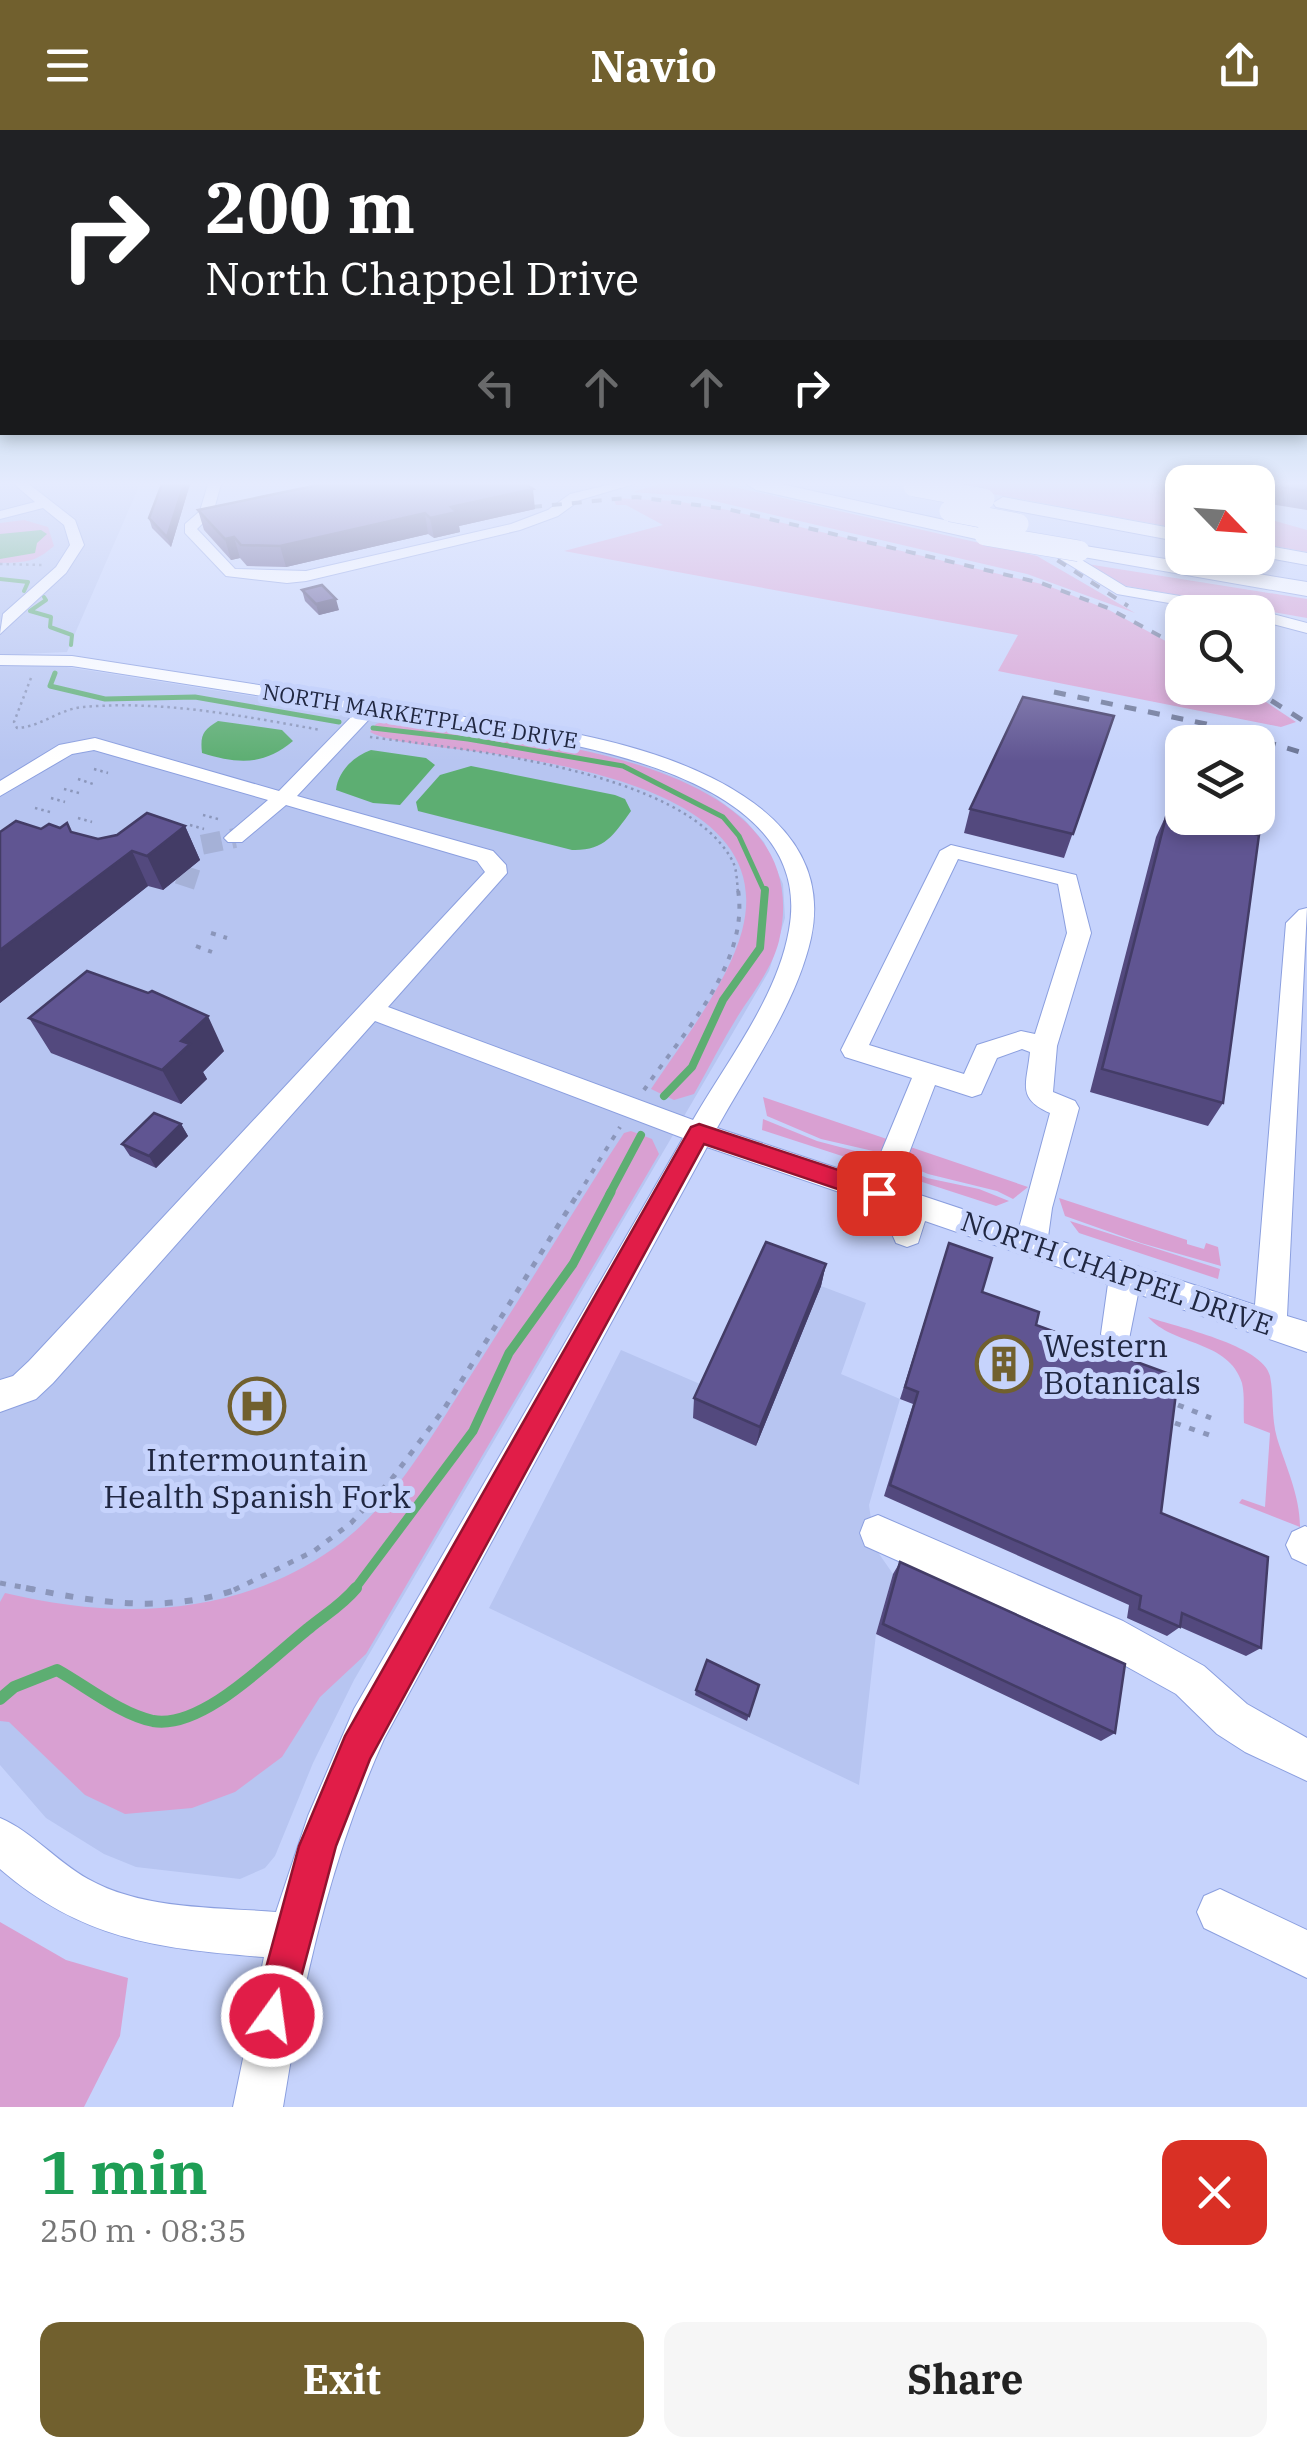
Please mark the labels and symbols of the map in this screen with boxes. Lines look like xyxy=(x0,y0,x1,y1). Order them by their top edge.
north arrow xyxy=(1165,465,1275,575)
street label: NORTH MARKETPLACE DRIVE xyxy=(260,676,580,755)
pin xyxy=(837,1151,922,1236)
street label: NORTH CHAPPEL DRIVE xyxy=(957,1202,1278,1343)
place label: Western Botanicals xyxy=(1043,1324,1201,1403)
building icon: Western Botanicals xyxy=(974,1334,1034,1394)
hospital icon: Intermountain Health Spanish Fork xyxy=(227,1376,287,1436)
place label: Intermountain Health Spanish Fork xyxy=(103,1438,411,1517)
position arrow xyxy=(220,1964,324,2068)

